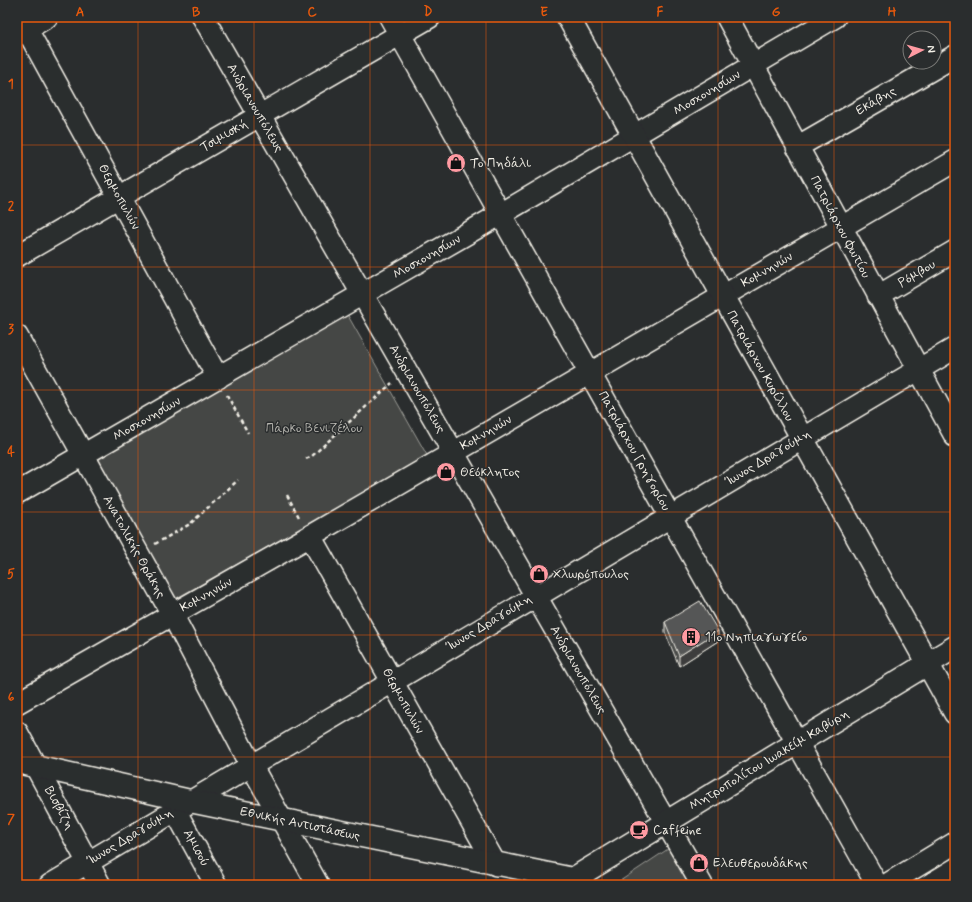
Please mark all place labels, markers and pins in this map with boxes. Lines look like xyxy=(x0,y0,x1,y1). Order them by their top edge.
shop icon: Το Πηδάλι xyxy=(445,152,467,174)
place label: Το Πηδάλι xyxy=(470,155,531,172)
shop icon: Θεόκλητος xyxy=(435,461,457,483)
place label: Θεόκλητος xyxy=(460,464,520,481)
shop icon: Χλωρόπουλος xyxy=(528,563,550,585)
place label: Χλωρόπουλος xyxy=(553,566,629,583)
building icon: 11ο Νηπιαγωγείο xyxy=(680,626,702,648)
place label: 11ο Νηπιαγωγείο xyxy=(705,629,808,646)
cafe icon: Caffeine xyxy=(628,819,650,841)
place label: Caffeine xyxy=(653,822,702,839)
shop icon: Ελευθερουδάκης xyxy=(688,852,710,874)
place label: Ελευθερουδάκης xyxy=(713,855,808,872)

